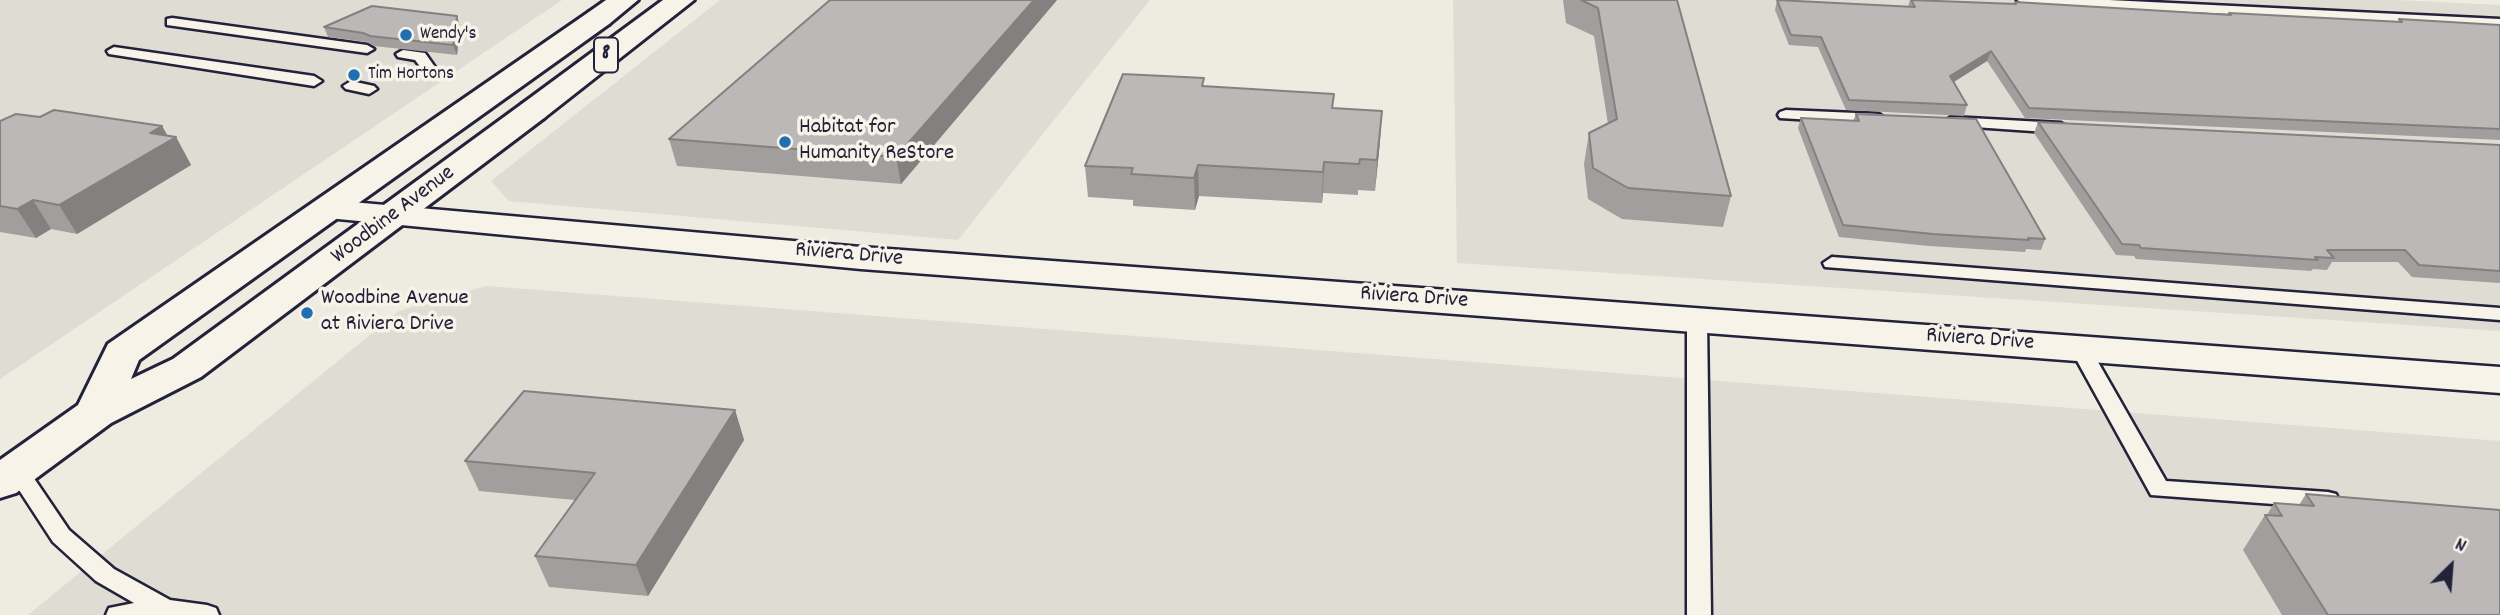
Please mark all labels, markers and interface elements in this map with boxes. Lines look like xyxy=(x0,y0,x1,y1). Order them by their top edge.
place label: Wendy's xyxy=(420,24,476,46)
marker: Wendy's xyxy=(398,27,414,43)
road number: 8 xyxy=(594,38,618,72)
place label: Tim Hortons xyxy=(368,64,454,86)
marker: Tim Hortons xyxy=(346,67,362,83)
place label: Habitat for Humanity ReStore xyxy=(799,115,954,169)
marker: Habitat for Humanity ReStore xyxy=(777,134,793,150)
street label: Woodbine Avenue xyxy=(327,161,461,271)
street label: Riviera Drive xyxy=(794,238,904,274)
street label: Riviera Drive xyxy=(1359,281,1469,317)
place label: Woodbine Avenue at Riviera Drive xyxy=(321,286,469,340)
marker: Woodbine Avenue at Riviera Drive xyxy=(299,305,315,321)
street label: Riviera Drive xyxy=(1925,323,2035,359)
north arrow xyxy=(2416,531,2486,601)
text: N xyxy=(2450,532,2470,561)

